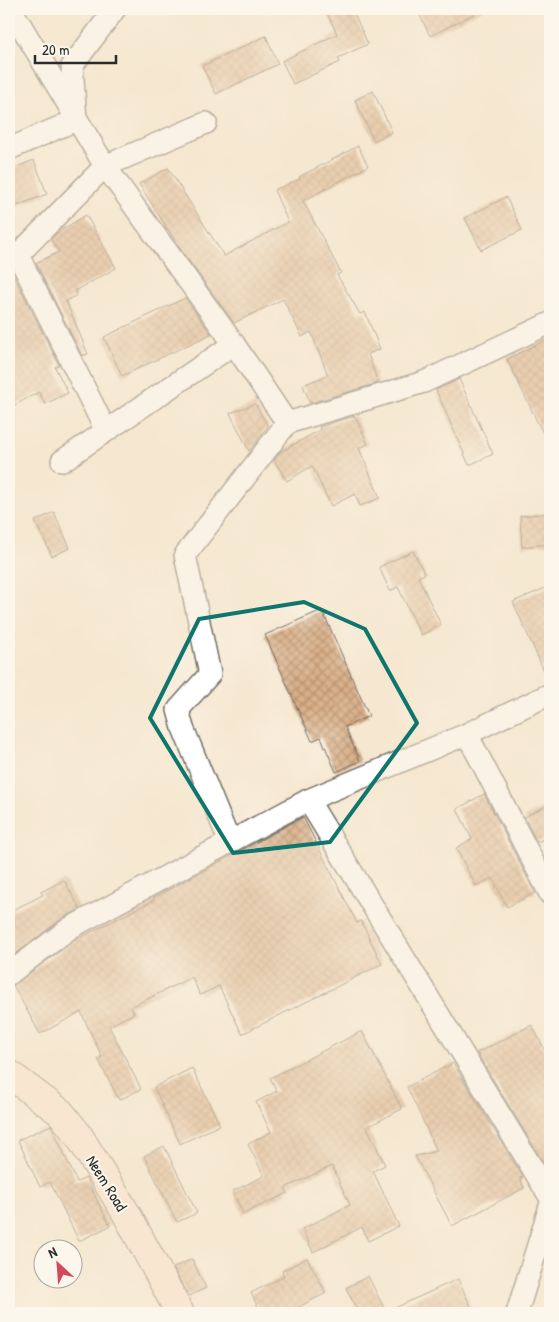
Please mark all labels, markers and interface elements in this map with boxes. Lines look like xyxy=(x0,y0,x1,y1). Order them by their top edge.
scale bar xyxy=(35,32,116,64)
text: 20 m xyxy=(42,39,69,60)
street label: Neem Road xyxy=(81,1151,133,1215)
north arrow xyxy=(32,1240,82,1290)
text: N xyxy=(45,1241,60,1262)

